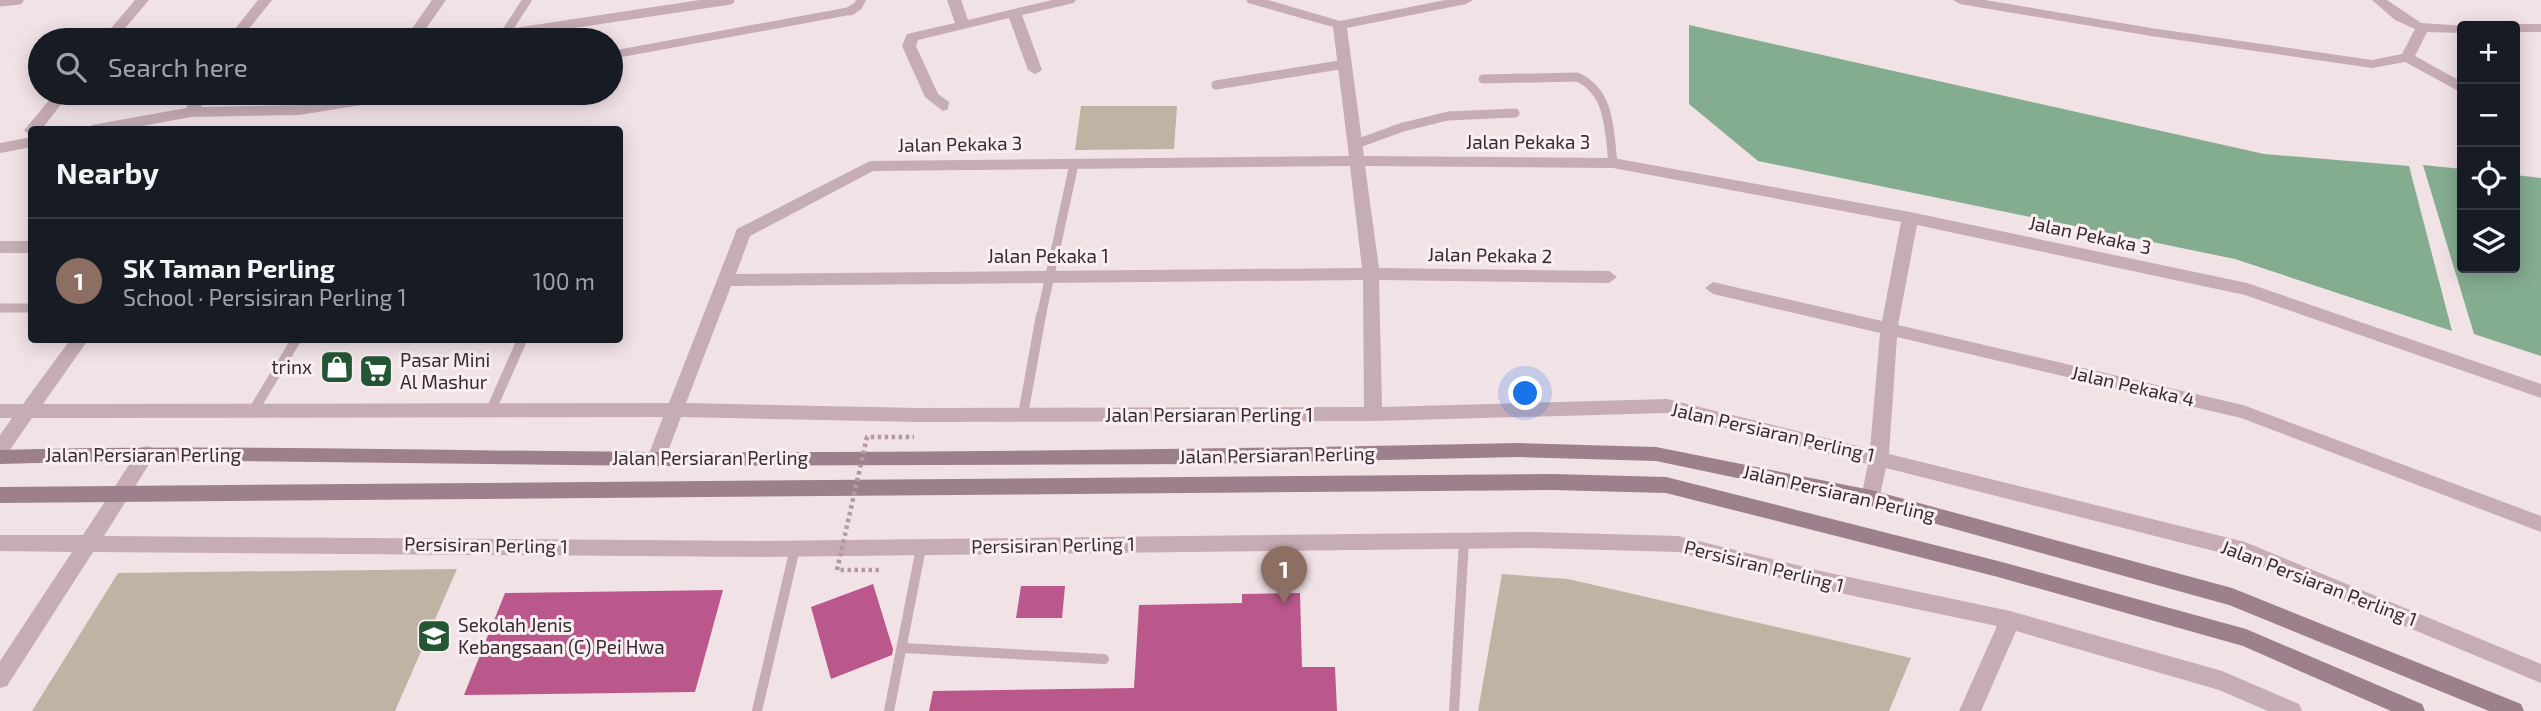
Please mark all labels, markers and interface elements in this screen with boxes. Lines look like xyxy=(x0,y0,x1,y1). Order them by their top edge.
map controls xyxy=(2457,21,2520,273)
button: + xyxy=(2457,21,2520,84)
search box xyxy=(28,28,623,105)
icon: search xyxy=(52,48,90,86)
text: Search here xyxy=(108,51,248,82)
button: − xyxy=(2457,84,2520,147)
street label: Jalan Pekaka 3 xyxy=(1466,130,1590,153)
street label: Jalan Pekaka 3 xyxy=(898,131,1022,156)
button: locate xyxy=(2457,147,2520,210)
text: Nearby xyxy=(56,154,159,190)
street label: Jalan Pekaka 3 xyxy=(2027,210,2153,259)
button: layers xyxy=(2457,210,2520,273)
street label: Jalan Pekaka 2 xyxy=(1427,242,1553,267)
street label: Jalan Pekaka 1 xyxy=(987,244,1109,267)
text: SK Taman Perling xyxy=(123,252,335,283)
text: 1 xyxy=(74,267,84,295)
text: 100 m xyxy=(533,267,595,295)
text: School · Persisiran Perling 1 xyxy=(123,283,407,311)
shop icon: trinx xyxy=(318,348,356,386)
place label: Pasar Mini Al Mashur xyxy=(400,348,490,393)
supermarket icon: Pasar Mini Al Mashur xyxy=(357,352,395,390)
place label: trinx xyxy=(271,355,312,378)
street label: Jalan Pekaka 4 xyxy=(2069,360,2197,411)
your location xyxy=(1508,376,1542,410)
street label: Jalan Persiaran Perling 1 xyxy=(1669,397,1877,466)
street label: Jalan Persiaran Perling 1 xyxy=(1105,403,1313,426)
street label: Jalan Persiaran Perling xyxy=(1179,441,1376,468)
street label: Jalan Persiaran Perling xyxy=(45,443,241,466)
street label: Jalan Persiaran Perling xyxy=(612,446,808,469)
street label: Jalan Persiaran Perling xyxy=(1741,459,1938,526)
street label: Persisiran Perling 1 xyxy=(404,532,568,557)
street label: Persisiran Perling 1 xyxy=(971,532,1135,557)
street label: Persisiran Perling 1 xyxy=(1682,535,1846,596)
street label: Jalan Persiaran Perling 1 xyxy=(2218,535,2420,631)
pin: 1 xyxy=(1261,546,1307,604)
place label: Sekolah Jenis Kebangsaan (C) Pei Hwa xyxy=(458,613,665,658)
school or university icon: Sekolah Jenis Kebangsaan (C) Pei Hwa xyxy=(415,617,453,655)

